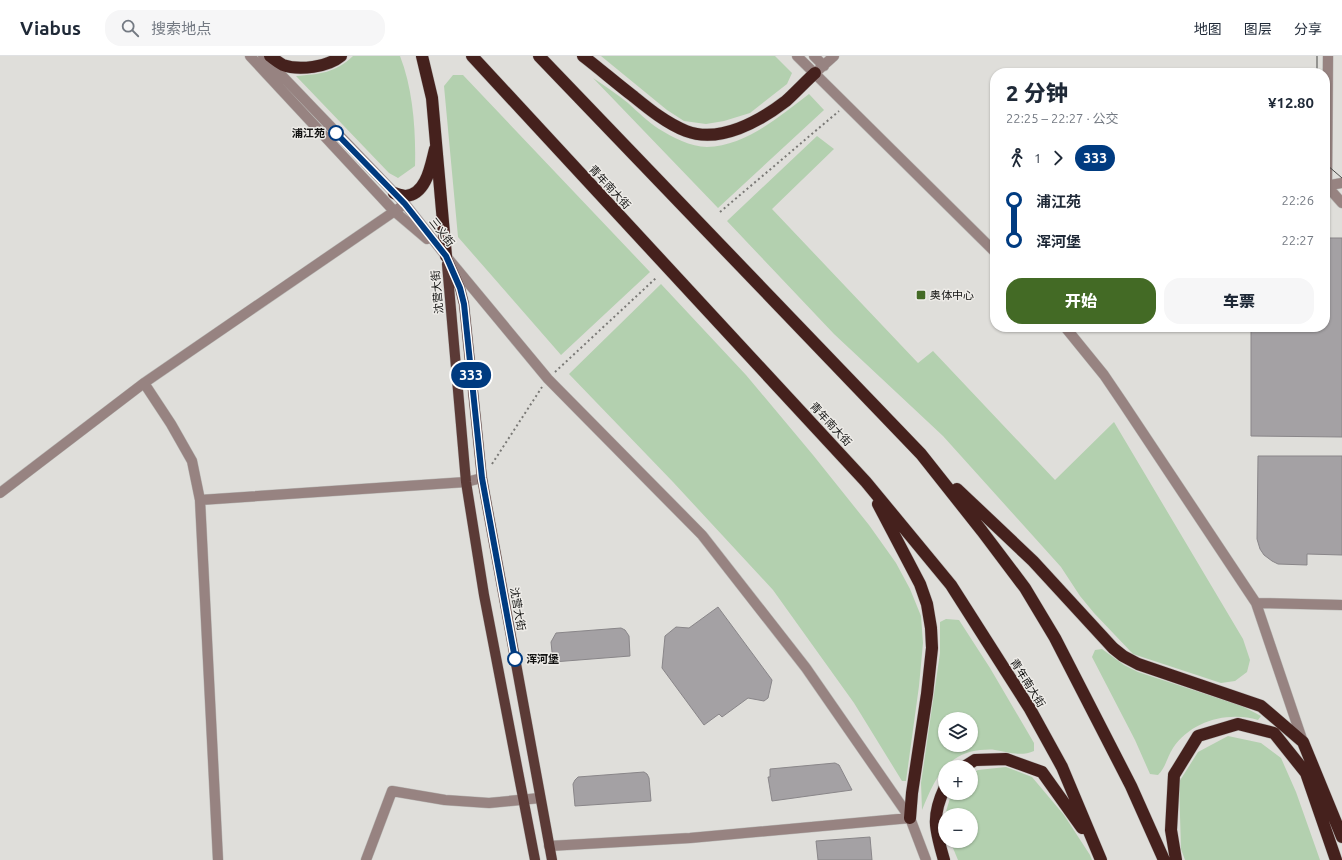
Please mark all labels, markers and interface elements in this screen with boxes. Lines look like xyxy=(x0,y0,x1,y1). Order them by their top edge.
search box xyxy=(105,10,385,46)
text: Viabus xyxy=(20,17,81,39)
icon: search xyxy=(119,17,141,39)
text: 搜索地点 xyxy=(151,20,211,37)
text: 地图 xyxy=(1194,21,1222,37)
text: 图层 xyxy=(1244,21,1272,37)
text: 分享 xyxy=(1294,21,1322,37)
text: 2 分钟 xyxy=(1006,80,1068,105)
text: ¥12.80 xyxy=(1268,94,1314,111)
text: 22:25 – 22:27 · 公交 xyxy=(1006,111,1119,125)
marker: 浦江苑 xyxy=(328,125,344,141)
place label: 浦江苑 xyxy=(292,127,325,139)
icon: walk xyxy=(1006,147,1028,169)
icon: forward xyxy=(1047,147,1069,169)
text: 333 xyxy=(1083,150,1107,166)
text: 1 xyxy=(1034,151,1041,165)
street label: 青年南大街 xyxy=(587,163,633,211)
text: 浦江苑 xyxy=(1036,193,1081,210)
text: 22:26 xyxy=(1281,193,1314,207)
street label: 三义街 xyxy=(427,215,457,249)
text: 浑河堡 xyxy=(1036,233,1081,250)
text: 22:27 xyxy=(1281,233,1314,247)
street label: 沈营大街 xyxy=(429,270,445,314)
button: 开始 xyxy=(1006,278,1156,324)
button: 车票 xyxy=(1164,278,1314,324)
marker: 奥体中心 xyxy=(915,289,927,301)
place label: 奥体中心 xyxy=(930,289,974,301)
line badge: 333 xyxy=(448,362,494,388)
text: 333 xyxy=(459,367,483,383)
street label: 青年南大街 xyxy=(808,400,854,448)
street label: 沈营大街 xyxy=(508,586,528,632)
marker: 浑河堡 xyxy=(507,651,523,667)
place label: 浑河堡 xyxy=(526,653,559,665)
street label: 青年南大街 xyxy=(1008,656,1048,710)
map controls xyxy=(938,712,978,848)
button: layers xyxy=(938,712,978,752)
button: + xyxy=(938,760,978,800)
button: − xyxy=(938,808,978,848)

